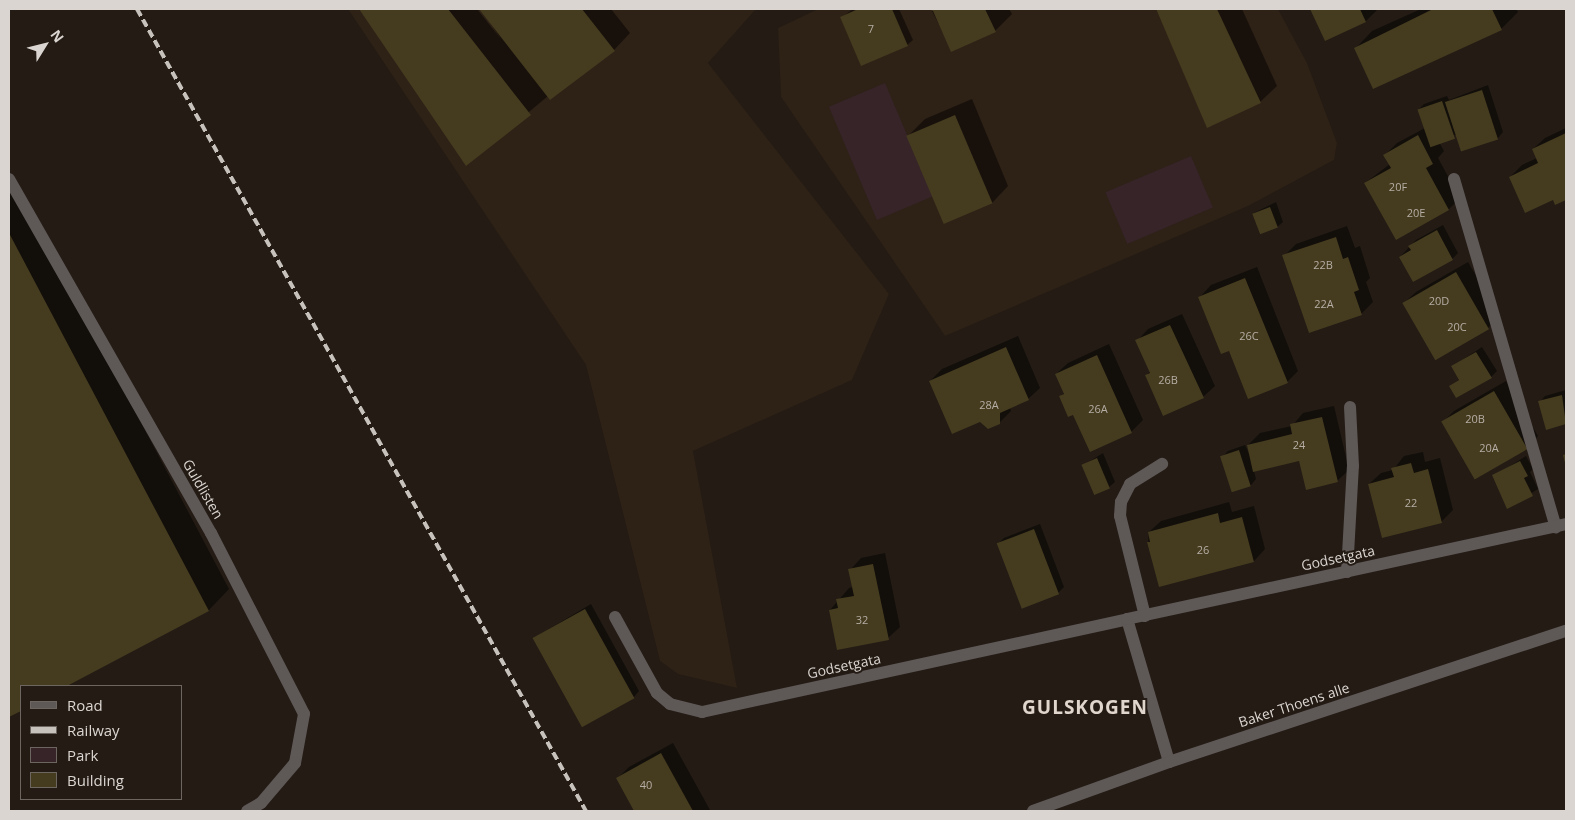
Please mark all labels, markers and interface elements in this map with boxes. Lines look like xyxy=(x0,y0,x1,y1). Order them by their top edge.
north arrow xyxy=(20,20,70,70)
house number: 7 xyxy=(868,22,874,36)
text: N xyxy=(47,26,69,46)
house number: 20F xyxy=(1389,180,1407,194)
house number: 20E xyxy=(1407,206,1425,220)
house number: 22B xyxy=(1313,258,1333,272)
house number: 20D xyxy=(1429,294,1449,308)
house number: 22A xyxy=(1314,297,1334,311)
house number: 20C xyxy=(1447,320,1467,334)
house number: 26C xyxy=(1239,329,1259,343)
house number: 26B xyxy=(1158,373,1178,387)
house number: 28A xyxy=(979,398,999,412)
house number: 26A xyxy=(1088,402,1108,416)
house number: 20B xyxy=(1465,412,1485,426)
house number: 24 xyxy=(1293,438,1305,452)
house number: 20A xyxy=(1479,441,1499,455)
street label: Guldlisten xyxy=(179,456,227,522)
house number: 22 xyxy=(1405,496,1417,510)
street label: Godsetgata xyxy=(1300,542,1376,574)
house number: 26 xyxy=(1197,543,1209,557)
house number: 32 xyxy=(856,613,868,627)
street label: Godsetgata xyxy=(806,650,882,682)
street label: Baker Thoens alle xyxy=(1236,679,1352,731)
legend xyxy=(20,685,182,800)
text: Road xyxy=(67,695,103,715)
district label: GULSKOGEN xyxy=(1021,697,1149,719)
text: Railway xyxy=(67,720,120,740)
text: Park xyxy=(67,745,98,765)
text: Building xyxy=(67,770,124,790)
house number: 40 xyxy=(640,778,652,792)

